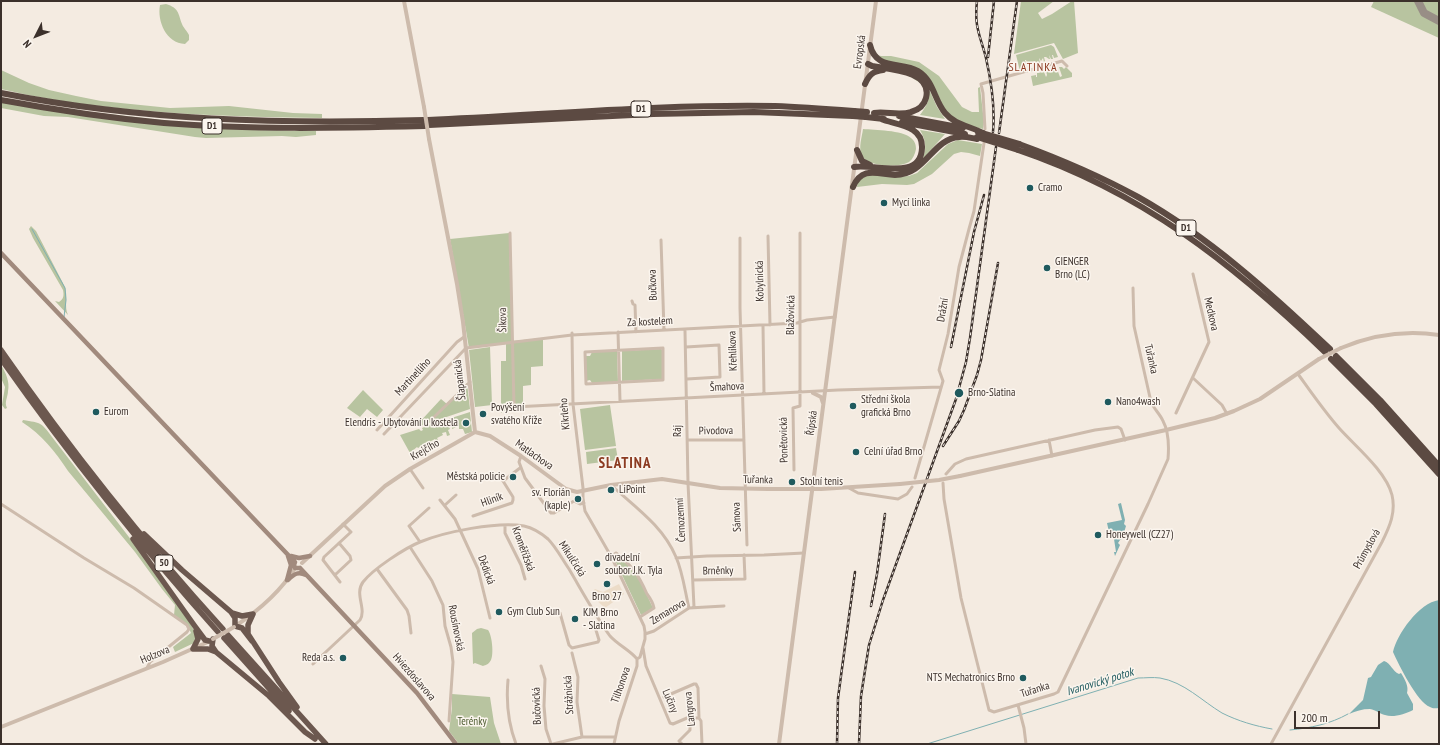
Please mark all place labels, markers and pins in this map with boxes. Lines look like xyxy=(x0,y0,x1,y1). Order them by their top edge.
place label: Cramo xyxy=(1038,181,1062,195)
marker: Cramo xyxy=(1025,183,1035,193)
place label: Mycí linka xyxy=(892,196,930,210)
marker: Mycí linka xyxy=(879,198,889,208)
place label: GIENGER Brno (LC) xyxy=(1055,255,1089,281)
marker: GIENGER Brno (LC) xyxy=(1042,263,1052,273)
place label: Brno-Slatina xyxy=(968,386,1015,400)
marker: Brno-Slatina xyxy=(953,387,965,399)
place label: Střední škola grafická Brno xyxy=(861,393,911,419)
place label: Nano4wash xyxy=(1116,395,1160,409)
marker: Nano4wash xyxy=(1103,397,1113,407)
place label: Povýšení svatého Kříže xyxy=(491,401,542,427)
marker: Střední škola grafická Brno xyxy=(848,401,858,411)
place label: Eurom xyxy=(104,405,128,419)
marker: Eurom xyxy=(91,407,101,417)
marker: Povýšení svatého Kříže xyxy=(478,409,488,419)
place label: Elendris - Ubytování u kostela xyxy=(345,416,458,430)
marker: Elendris - Ubytování u kostela xyxy=(461,418,471,428)
place label: Celní úřad Brno xyxy=(864,445,922,459)
marker: Celní úřad Brno xyxy=(851,447,861,457)
place label: Městská policie xyxy=(447,470,505,484)
marker: Městská policie xyxy=(508,472,518,482)
place label: Stolní tenis xyxy=(800,475,843,489)
marker: Stolní tenis xyxy=(787,477,797,487)
place label: LiPoint xyxy=(619,483,646,497)
marker: LiPoint xyxy=(606,485,616,495)
place label: sv. Florián (kaple) xyxy=(532,486,570,512)
marker: sv. Florián (kaple) xyxy=(573,494,583,504)
place label: Honeywell (CZ27) xyxy=(1106,528,1173,542)
marker: Honeywell (CZ27) xyxy=(1093,530,1103,540)
place label: divadelní soubor J.K. Tyla xyxy=(605,551,662,577)
marker: divadelní soubor J.K. Tyla xyxy=(592,559,602,569)
marker: Brno 27 xyxy=(602,579,612,589)
place label: Brno 27 xyxy=(592,590,622,604)
place label: Gym Club Sun xyxy=(507,605,560,619)
place label: KJM Brno - Slatina xyxy=(583,606,618,632)
marker: Gym Club Sun xyxy=(494,607,504,617)
marker: KJM Brno - Slatina xyxy=(570,614,580,624)
place label: Reda a.s. xyxy=(302,651,335,665)
marker: Reda a.s. xyxy=(338,653,348,663)
place label: NTS Mechatronics Brno xyxy=(927,671,1015,685)
marker: NTS Mechatronics Brno xyxy=(1018,673,1028,683)

